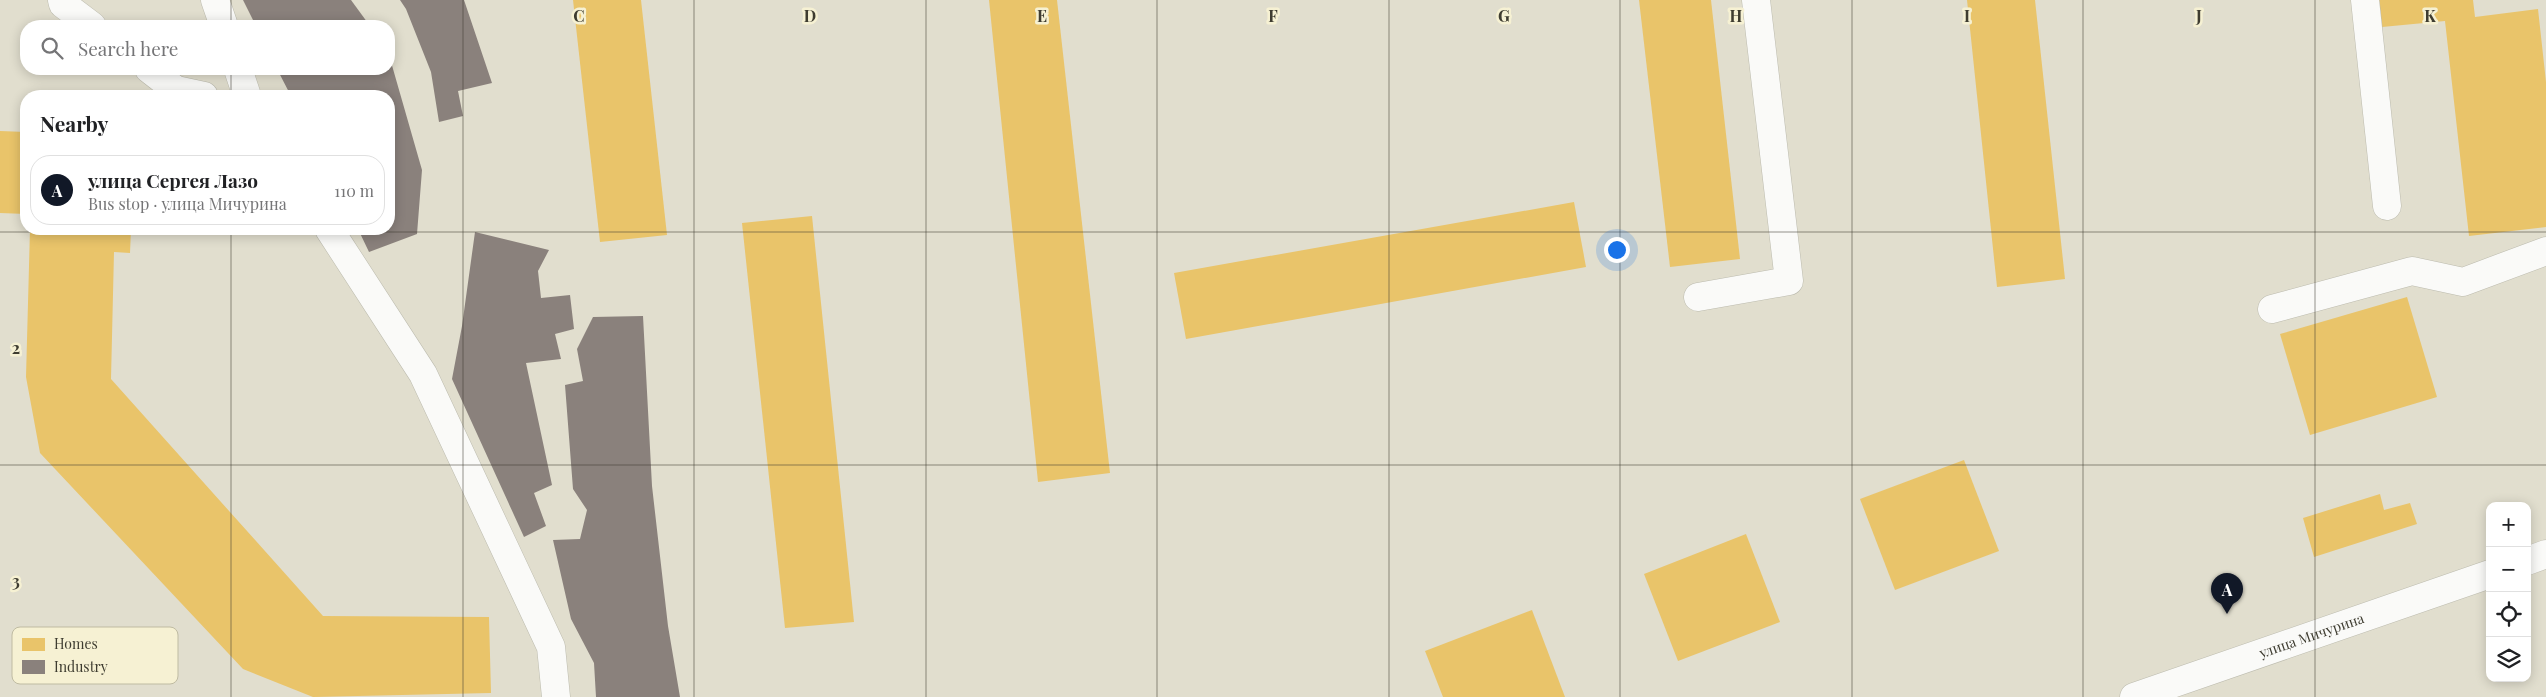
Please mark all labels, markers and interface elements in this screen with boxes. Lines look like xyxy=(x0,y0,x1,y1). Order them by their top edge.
text: C xyxy=(573,5,585,26)
text: D xyxy=(804,5,816,26)
text: E xyxy=(1037,5,1047,26)
text: F xyxy=(1268,5,1278,26)
text: G xyxy=(1498,5,1510,26)
text: H xyxy=(1730,5,1743,26)
text: I xyxy=(1964,5,1970,26)
text: J xyxy=(2195,5,2202,26)
text: K xyxy=(2424,5,2436,26)
search box xyxy=(20,20,395,75)
icon: search xyxy=(38,34,66,62)
text: Search here xyxy=(78,35,178,61)
text: Nearby xyxy=(40,109,109,137)
text: улица Сергея Лазо xyxy=(88,167,258,193)
text: A xyxy=(52,180,62,201)
text: 110 m xyxy=(334,180,374,201)
text: Bus stop · улица Мичурина xyxy=(88,193,287,214)
your location xyxy=(1604,237,1630,263)
text: 2 xyxy=(12,337,20,358)
map controls xyxy=(2486,502,2531,682)
button: + xyxy=(2486,502,2531,547)
button: − xyxy=(2486,547,2531,592)
text: 3 xyxy=(12,570,20,591)
pin: A xyxy=(2211,573,2243,614)
button: locate xyxy=(2486,592,2531,637)
street label: улица Мичурина xyxy=(2256,608,2367,662)
legend xyxy=(12,627,178,684)
text: Homes xyxy=(54,634,98,653)
button: layers xyxy=(2486,637,2531,682)
text: Industry xyxy=(54,657,108,676)

